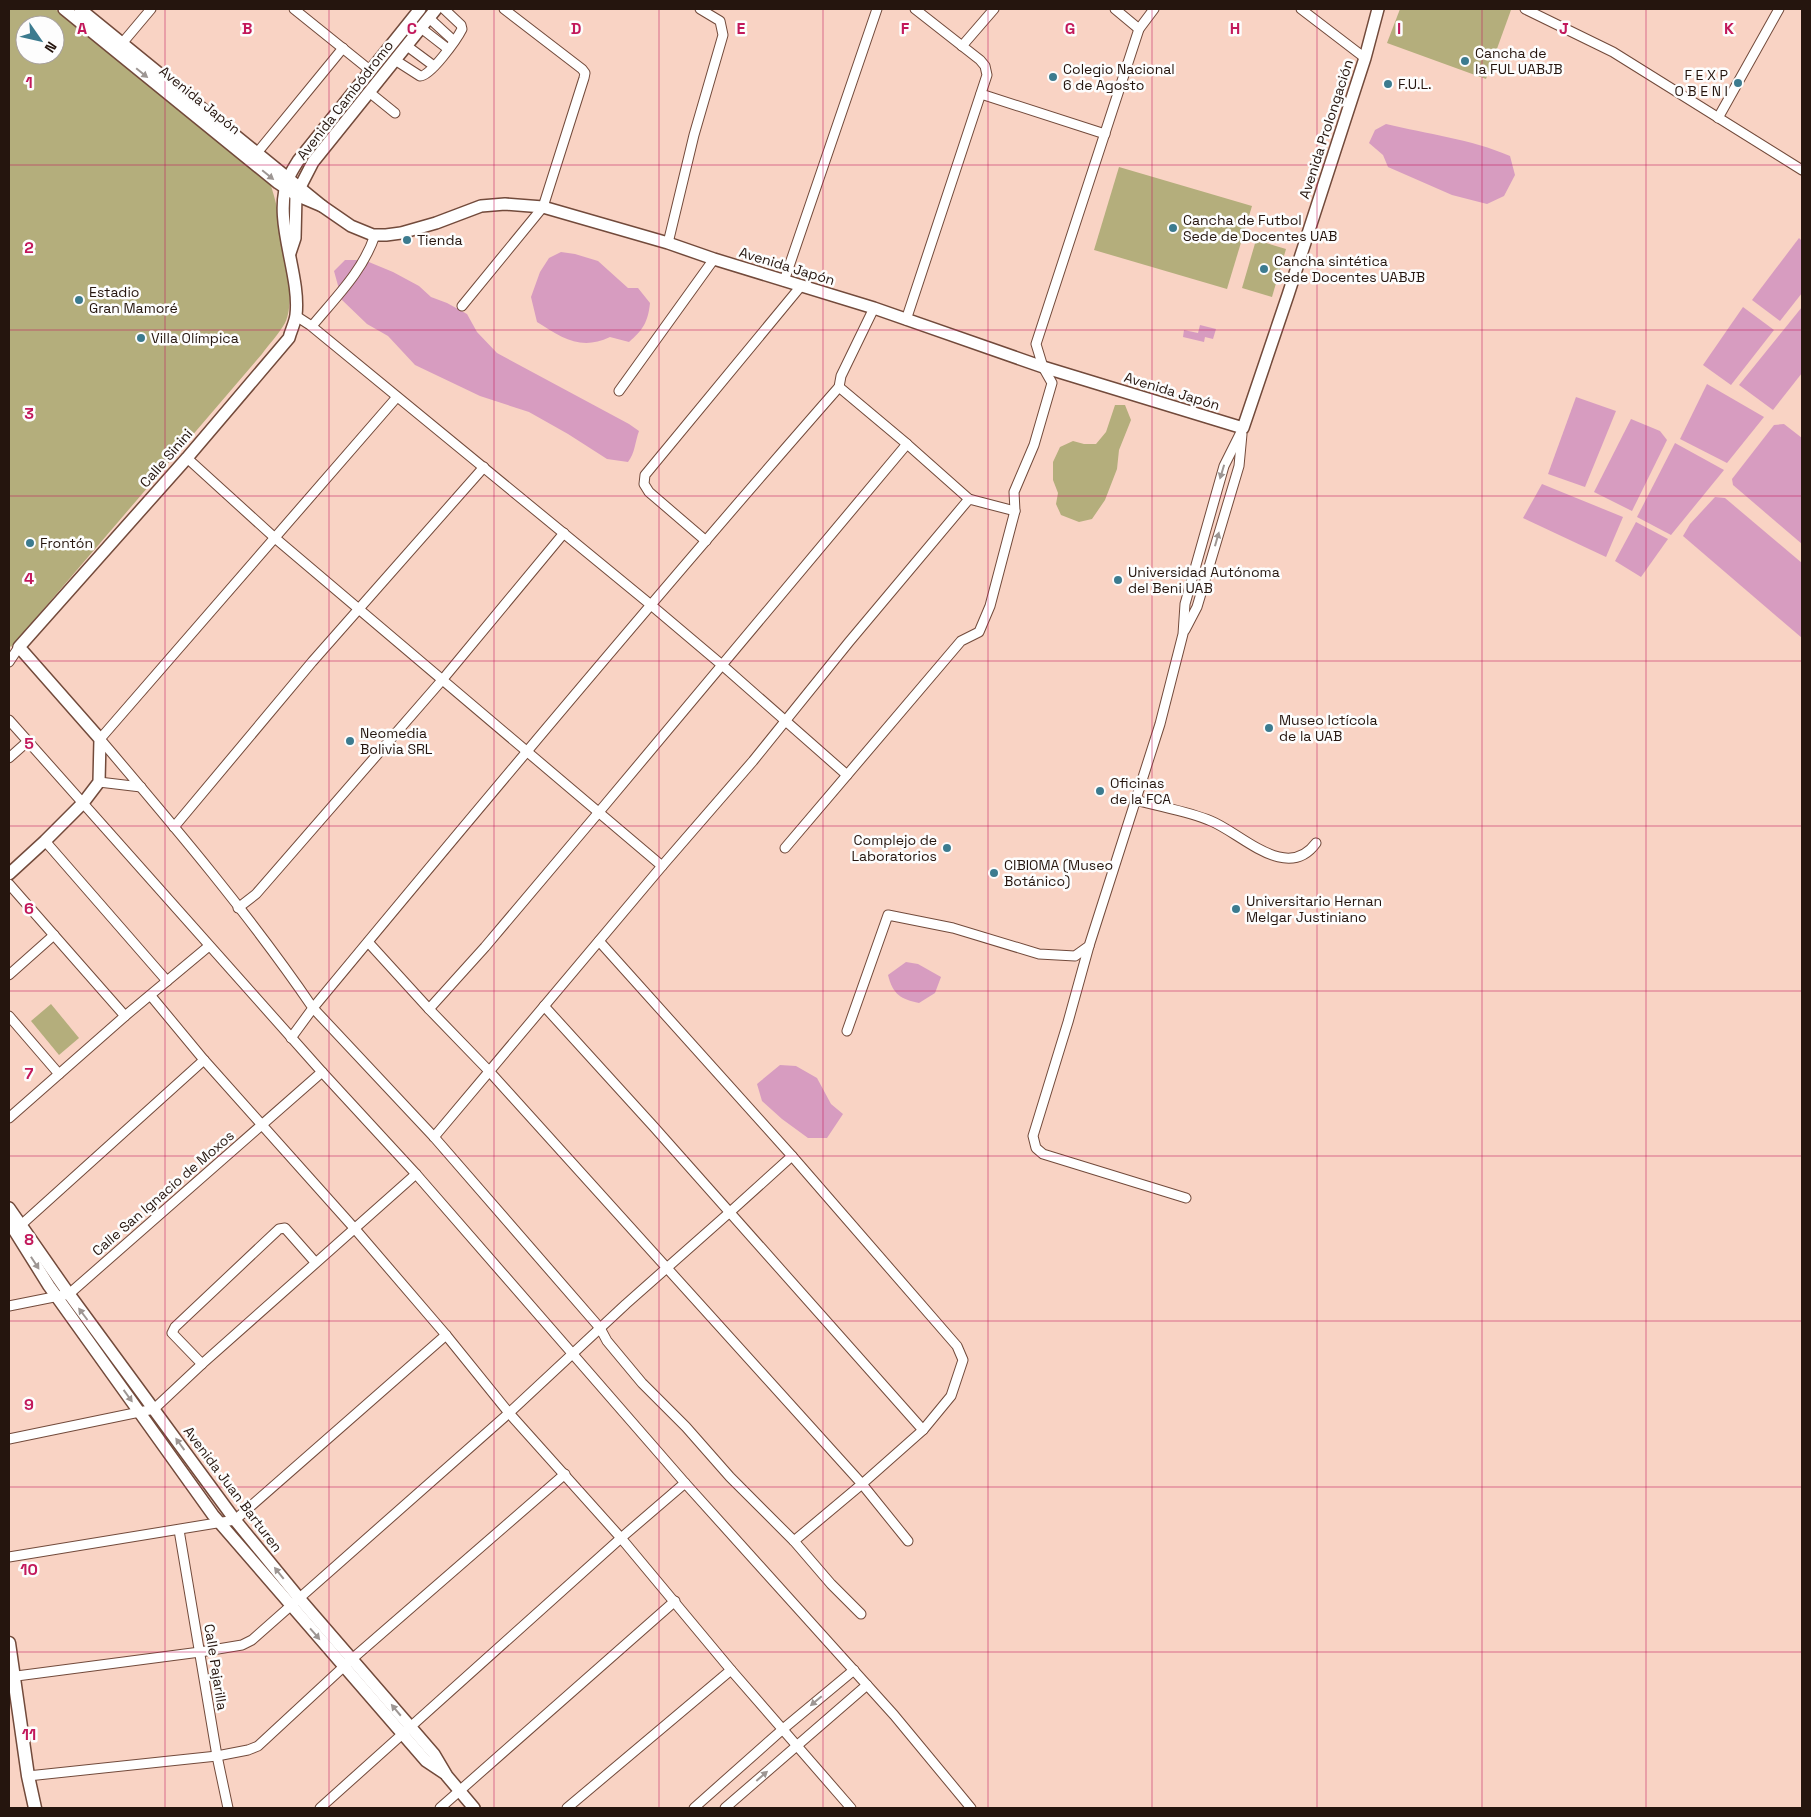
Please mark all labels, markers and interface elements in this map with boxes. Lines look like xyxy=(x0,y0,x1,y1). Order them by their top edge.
north arrow xyxy=(15,15,65,65)
text: A xyxy=(77,18,87,39)
text: B xyxy=(242,18,252,39)
text: C xyxy=(407,18,417,39)
text: D xyxy=(571,18,581,39)
text: E xyxy=(737,18,746,39)
text: F xyxy=(901,18,910,39)
text: G xyxy=(1065,18,1075,39)
text: H xyxy=(1230,18,1240,39)
text: I xyxy=(1397,18,1401,39)
text: J xyxy=(1559,18,1569,39)
text: K xyxy=(1724,18,1734,39)
street label: Avenida Cambódromo xyxy=(293,37,397,163)
text: N xyxy=(41,38,61,56)
place label: Cancha de la FUL UABJB xyxy=(1475,44,1563,78)
marker: Cancha de la FUL UABJB xyxy=(1459,55,1471,67)
street label: Avenida Prolongación xyxy=(1295,57,1357,201)
place label: Colegio Nacional 6 de Agosto xyxy=(1063,60,1175,94)
street label: Avenida Japón xyxy=(156,62,244,138)
place label: F E X P O B E N I xyxy=(1674,66,1728,100)
one-way arrow xyxy=(135,67,148,78)
marker: Colegio Nacional 6 de Agosto xyxy=(1047,71,1059,83)
text: 1 xyxy=(25,72,33,93)
place label: F.U.L. xyxy=(1398,75,1432,93)
marker: F E X P O B E N I xyxy=(1732,77,1744,89)
marker: F.U.L. xyxy=(1382,78,1394,90)
one-way arrow xyxy=(262,170,275,181)
place label: Cancha de Futbol Sede de Docentes UAB xyxy=(1183,211,1337,245)
marker: Cancha de Futbol Sede de Docentes UAB xyxy=(1167,222,1179,234)
place label: Tienda xyxy=(417,231,462,249)
marker: Tienda xyxy=(401,234,413,246)
text: 2 xyxy=(24,237,34,258)
street label: Avenida Japón xyxy=(737,243,837,289)
place label: Cancha sintética Sede Docentes UABJB xyxy=(1274,252,1425,286)
marker: Cancha sintética Sede Docentes UABJB xyxy=(1258,263,1270,275)
place label: Estadio Gran Mamoré xyxy=(89,283,178,317)
marker: Estadio Gran Mamoré xyxy=(73,294,85,306)
place label: Villa Olímpica xyxy=(151,329,239,347)
marker: Villa Olímpica xyxy=(135,332,147,344)
street label: Avenida Japón xyxy=(1122,368,1222,414)
text: 3 xyxy=(24,403,34,424)
street label: Calle Sinini xyxy=(136,425,196,491)
one-way arrow xyxy=(1218,465,1226,480)
one-way arrow xyxy=(1213,532,1221,547)
place label: Frontón xyxy=(40,534,93,552)
marker: Frontón xyxy=(24,537,36,549)
place label: Universidad Autónoma del Beni UAB xyxy=(1128,563,1280,597)
text: 4 xyxy=(24,568,34,589)
marker: Universidad Autónoma del Beni UAB xyxy=(1112,574,1124,586)
place label: Museo Ictícola de la UAB xyxy=(1279,711,1377,745)
marker: Museo Ictícola de la UAB xyxy=(1263,722,1275,734)
place label: Neomedia Bolivia SRL xyxy=(360,724,433,758)
text: 5 xyxy=(24,733,34,754)
marker: Neomedia Bolivia SRL xyxy=(344,735,356,747)
place label: Oficinas de la FCA xyxy=(1110,774,1171,808)
marker: Oficinas de la FCA xyxy=(1094,785,1106,797)
place label: Complejo de Laboratorios xyxy=(851,831,937,865)
marker: Complejo de Laboratorios xyxy=(941,842,953,854)
place label: CIBIOMA (Museo Botánico) xyxy=(1004,856,1113,890)
marker: CIBIOMA (Museo Botánico) xyxy=(988,867,1000,879)
place label: Universitario Hernan Melgar Justiniano xyxy=(1246,892,1382,926)
text: 6 xyxy=(24,898,34,919)
marker: Universitario Hernan Melgar Justiniano xyxy=(1230,903,1242,915)
text: 7 xyxy=(25,1063,34,1084)
street label: Calle San Ignacio de Moxos xyxy=(88,1126,238,1260)
text: 8 xyxy=(24,1229,34,1250)
one-way arrow xyxy=(30,1257,39,1270)
one-way arrow xyxy=(79,1307,89,1320)
one-way arrow xyxy=(123,1390,133,1403)
text: 9 xyxy=(24,1394,34,1415)
street label: Avenida Juan Barturen xyxy=(180,1422,286,1556)
one-way arrow xyxy=(175,1437,185,1451)
text: 10 xyxy=(20,1559,38,1580)
one-way arrow xyxy=(273,1567,284,1580)
street label: Calle Pajarilla xyxy=(200,1623,232,1711)
one-way arrow xyxy=(309,1627,321,1639)
one-way arrow xyxy=(810,1696,823,1707)
one-way arrow xyxy=(390,1704,402,1716)
text: 11 xyxy=(22,1724,36,1745)
one-way arrow xyxy=(755,1771,768,1782)

